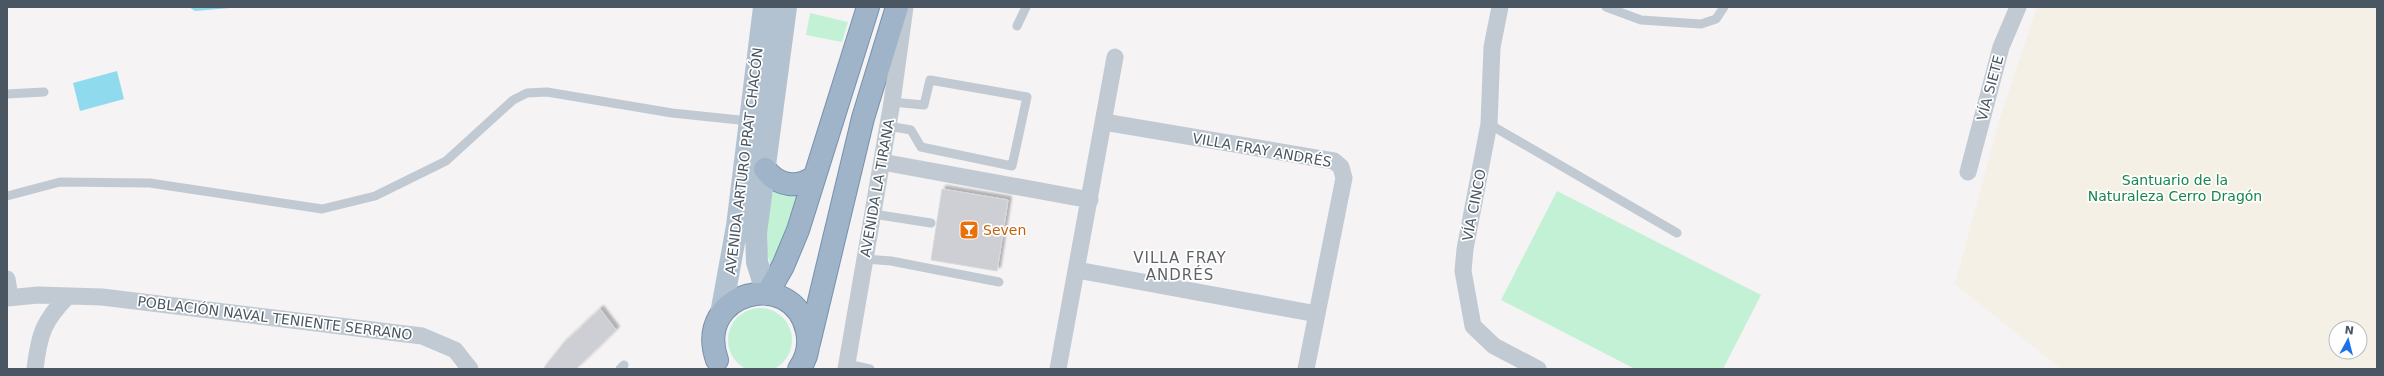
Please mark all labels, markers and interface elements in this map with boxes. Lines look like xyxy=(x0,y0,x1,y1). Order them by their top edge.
street label: AVENIDA ARTURO PRAT CHACÓN xyxy=(721,46,766,275)
street label: VÍA SIETE xyxy=(1974,54,2006,122)
street label: AVENIDA LA TIRANA xyxy=(857,117,897,258)
street label: VILLA FRAY ANDRÉS xyxy=(1191,130,1333,170)
street label: VÍA CINCO xyxy=(1459,168,1489,242)
park label: Santuario de la Naturaleza Cerro Dragón xyxy=(2088,172,2262,204)
bar icon: Seven xyxy=(958,219,980,241)
place label: Seven xyxy=(983,222,1026,238)
district label: VILLA FRAY ANDRÉS xyxy=(1133,249,1227,284)
street label: POBLACIÓN NAVAL TENIENTE SERRANO xyxy=(137,292,414,343)
north arrow xyxy=(2328,320,2368,360)
text: N xyxy=(2344,324,2355,338)

